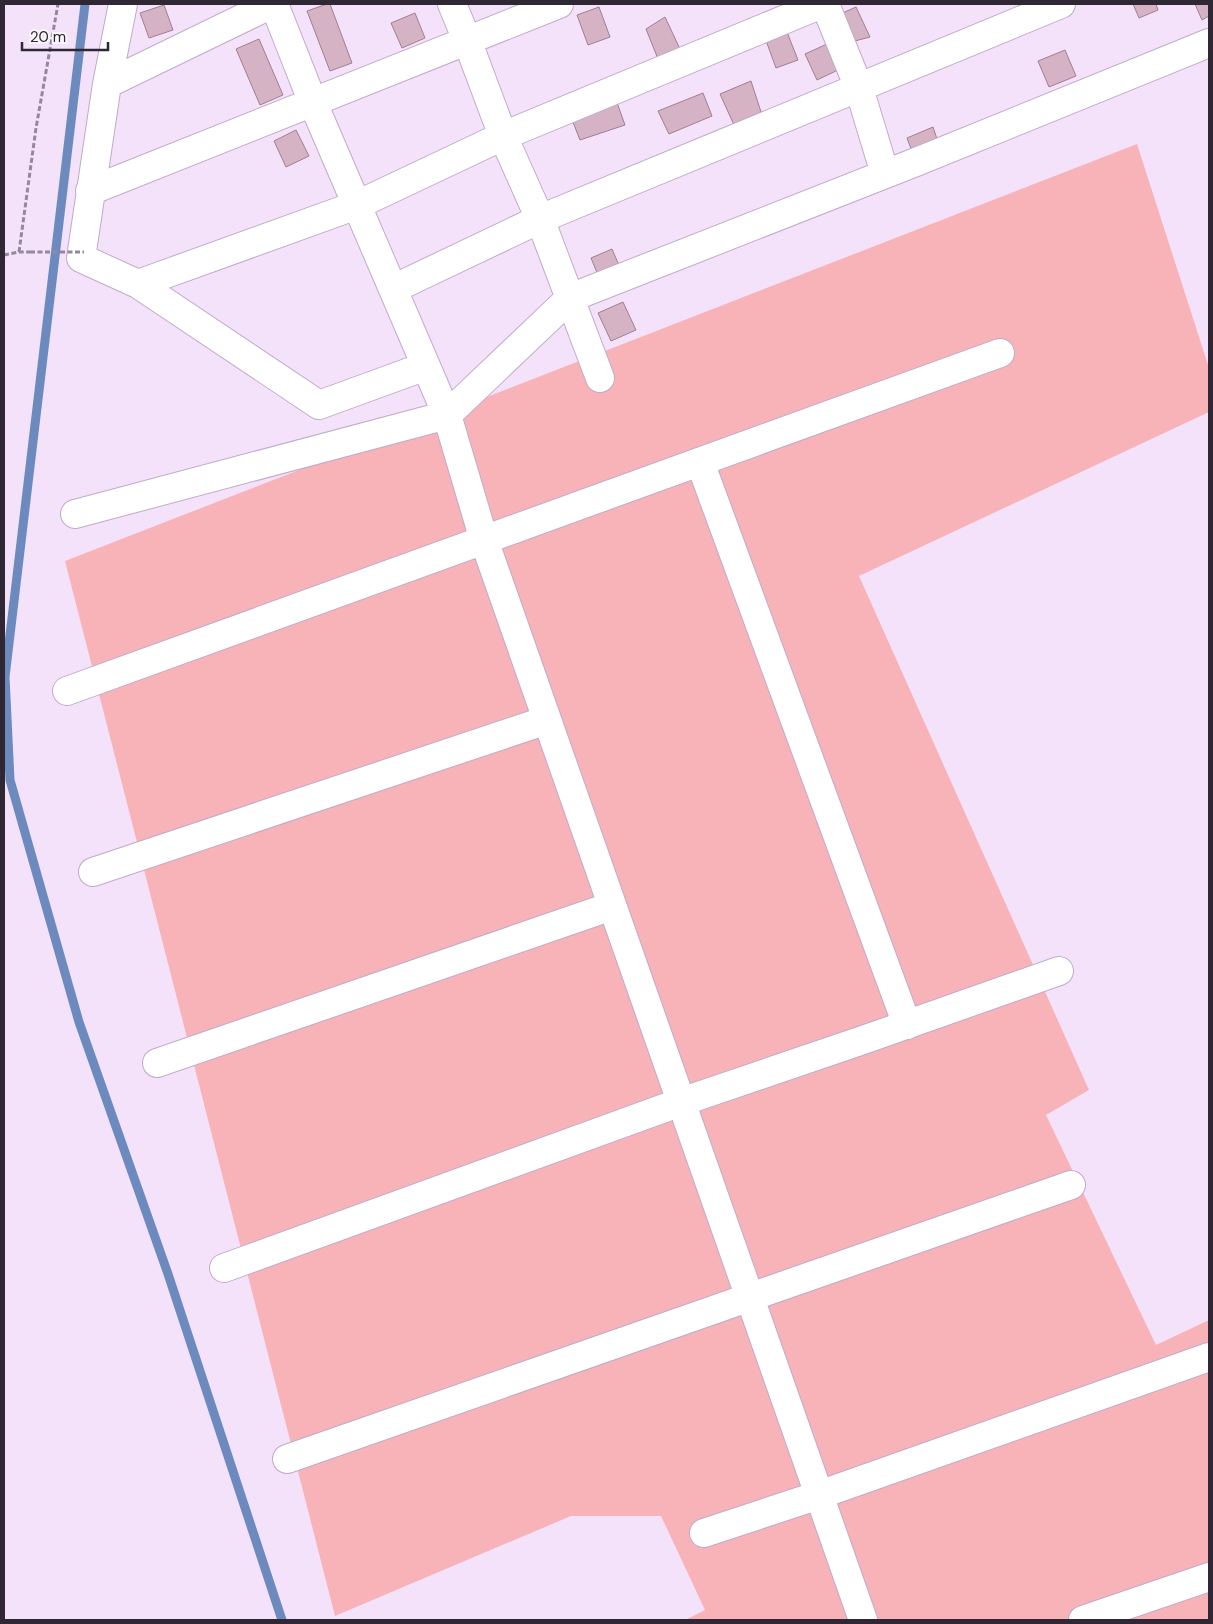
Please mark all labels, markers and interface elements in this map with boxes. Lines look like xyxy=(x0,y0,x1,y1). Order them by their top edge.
scale bar xyxy=(22,20,109,52)
text: 20 m xyxy=(30,27,66,47)

